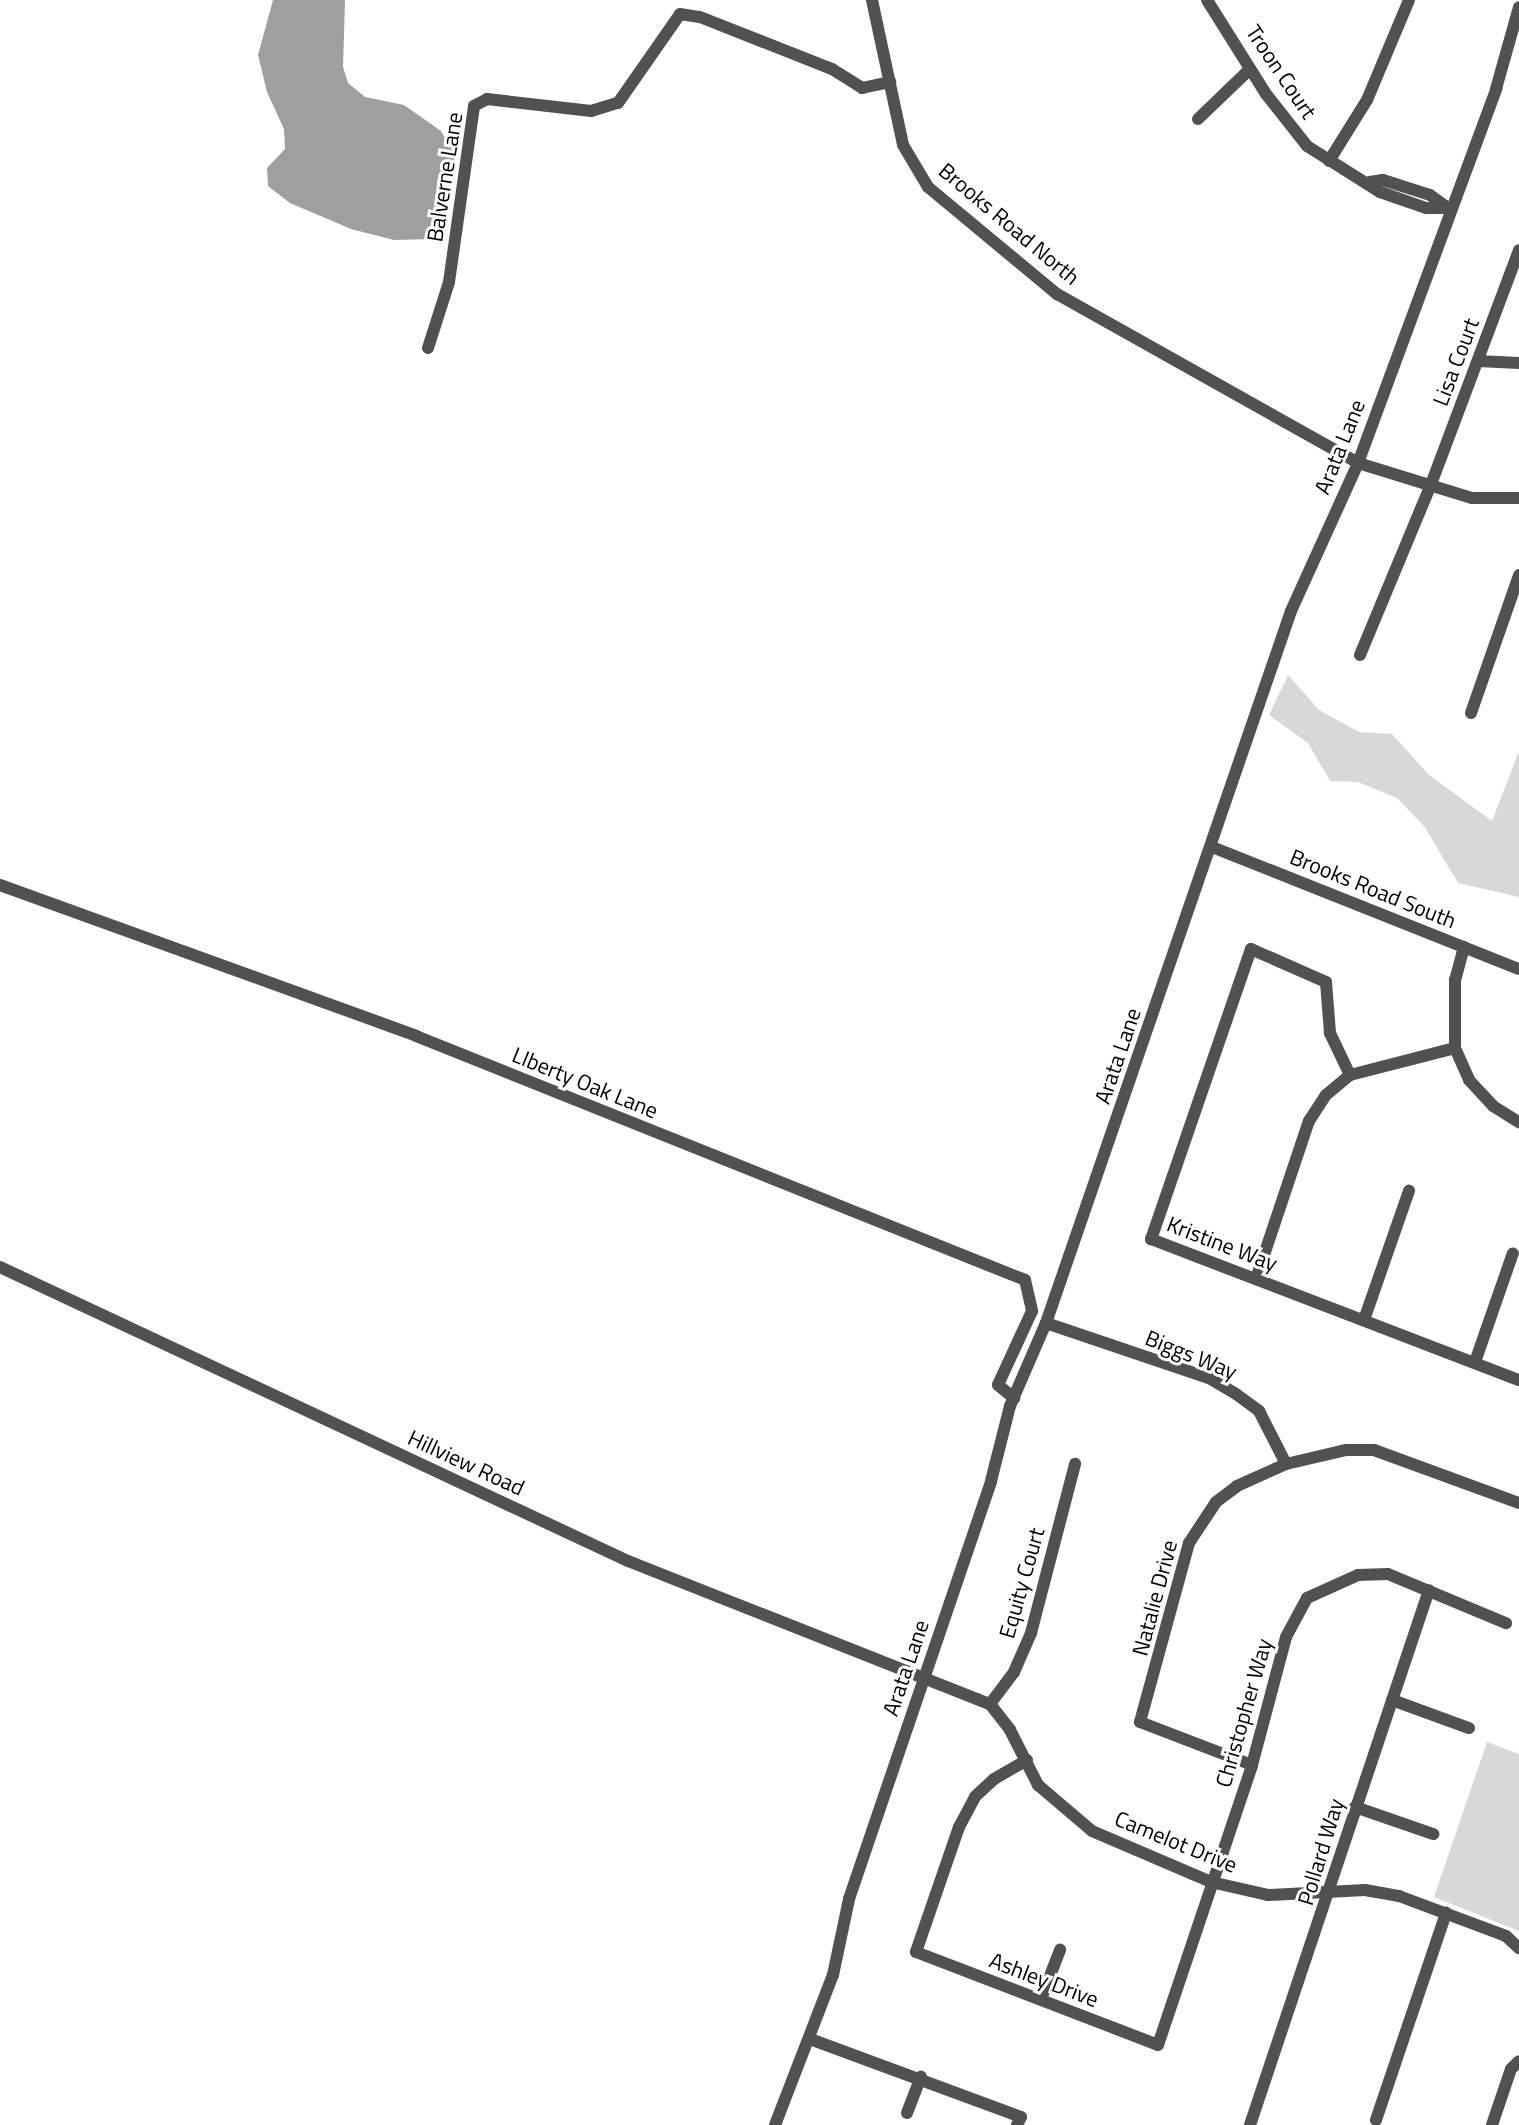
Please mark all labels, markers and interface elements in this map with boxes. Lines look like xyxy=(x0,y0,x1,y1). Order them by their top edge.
street label: Troon Court xyxy=(1240,20,1322,124)
street label: Balverne Lane xyxy=(422,110,468,244)
street label: Brooks Road North xyxy=(933,157,1085,291)
street label: Lisa Court xyxy=(1427,314,1485,410)
street label: Arata Lane xyxy=(1309,396,1371,498)
street label: Brooks Road South xyxy=(1286,844,1460,934)
street label: Arata Lane xyxy=(1089,1005,1147,1107)
street label: LIberty Oak Lane xyxy=(508,1042,662,1124)
street label: Kristine Way xyxy=(1163,1211,1281,1277)
street label: Biggs Way xyxy=(1141,1325,1241,1385)
street label: Hillview Road xyxy=(404,1425,528,1501)
street label: Equity Court xyxy=(994,1525,1050,1641)
street label: Natalie Drive xyxy=(1127,1537,1183,1659)
street label: Arata Lane xyxy=(877,1617,935,1719)
street label: Christopher Way xyxy=(1210,1636,1278,1790)
street label: Pollard Way xyxy=(1292,1795,1350,1909)
street label: Camelot Drive xyxy=(1111,1805,1241,1879)
street label: Ashley Drive xyxy=(986,1947,1102,2013)

